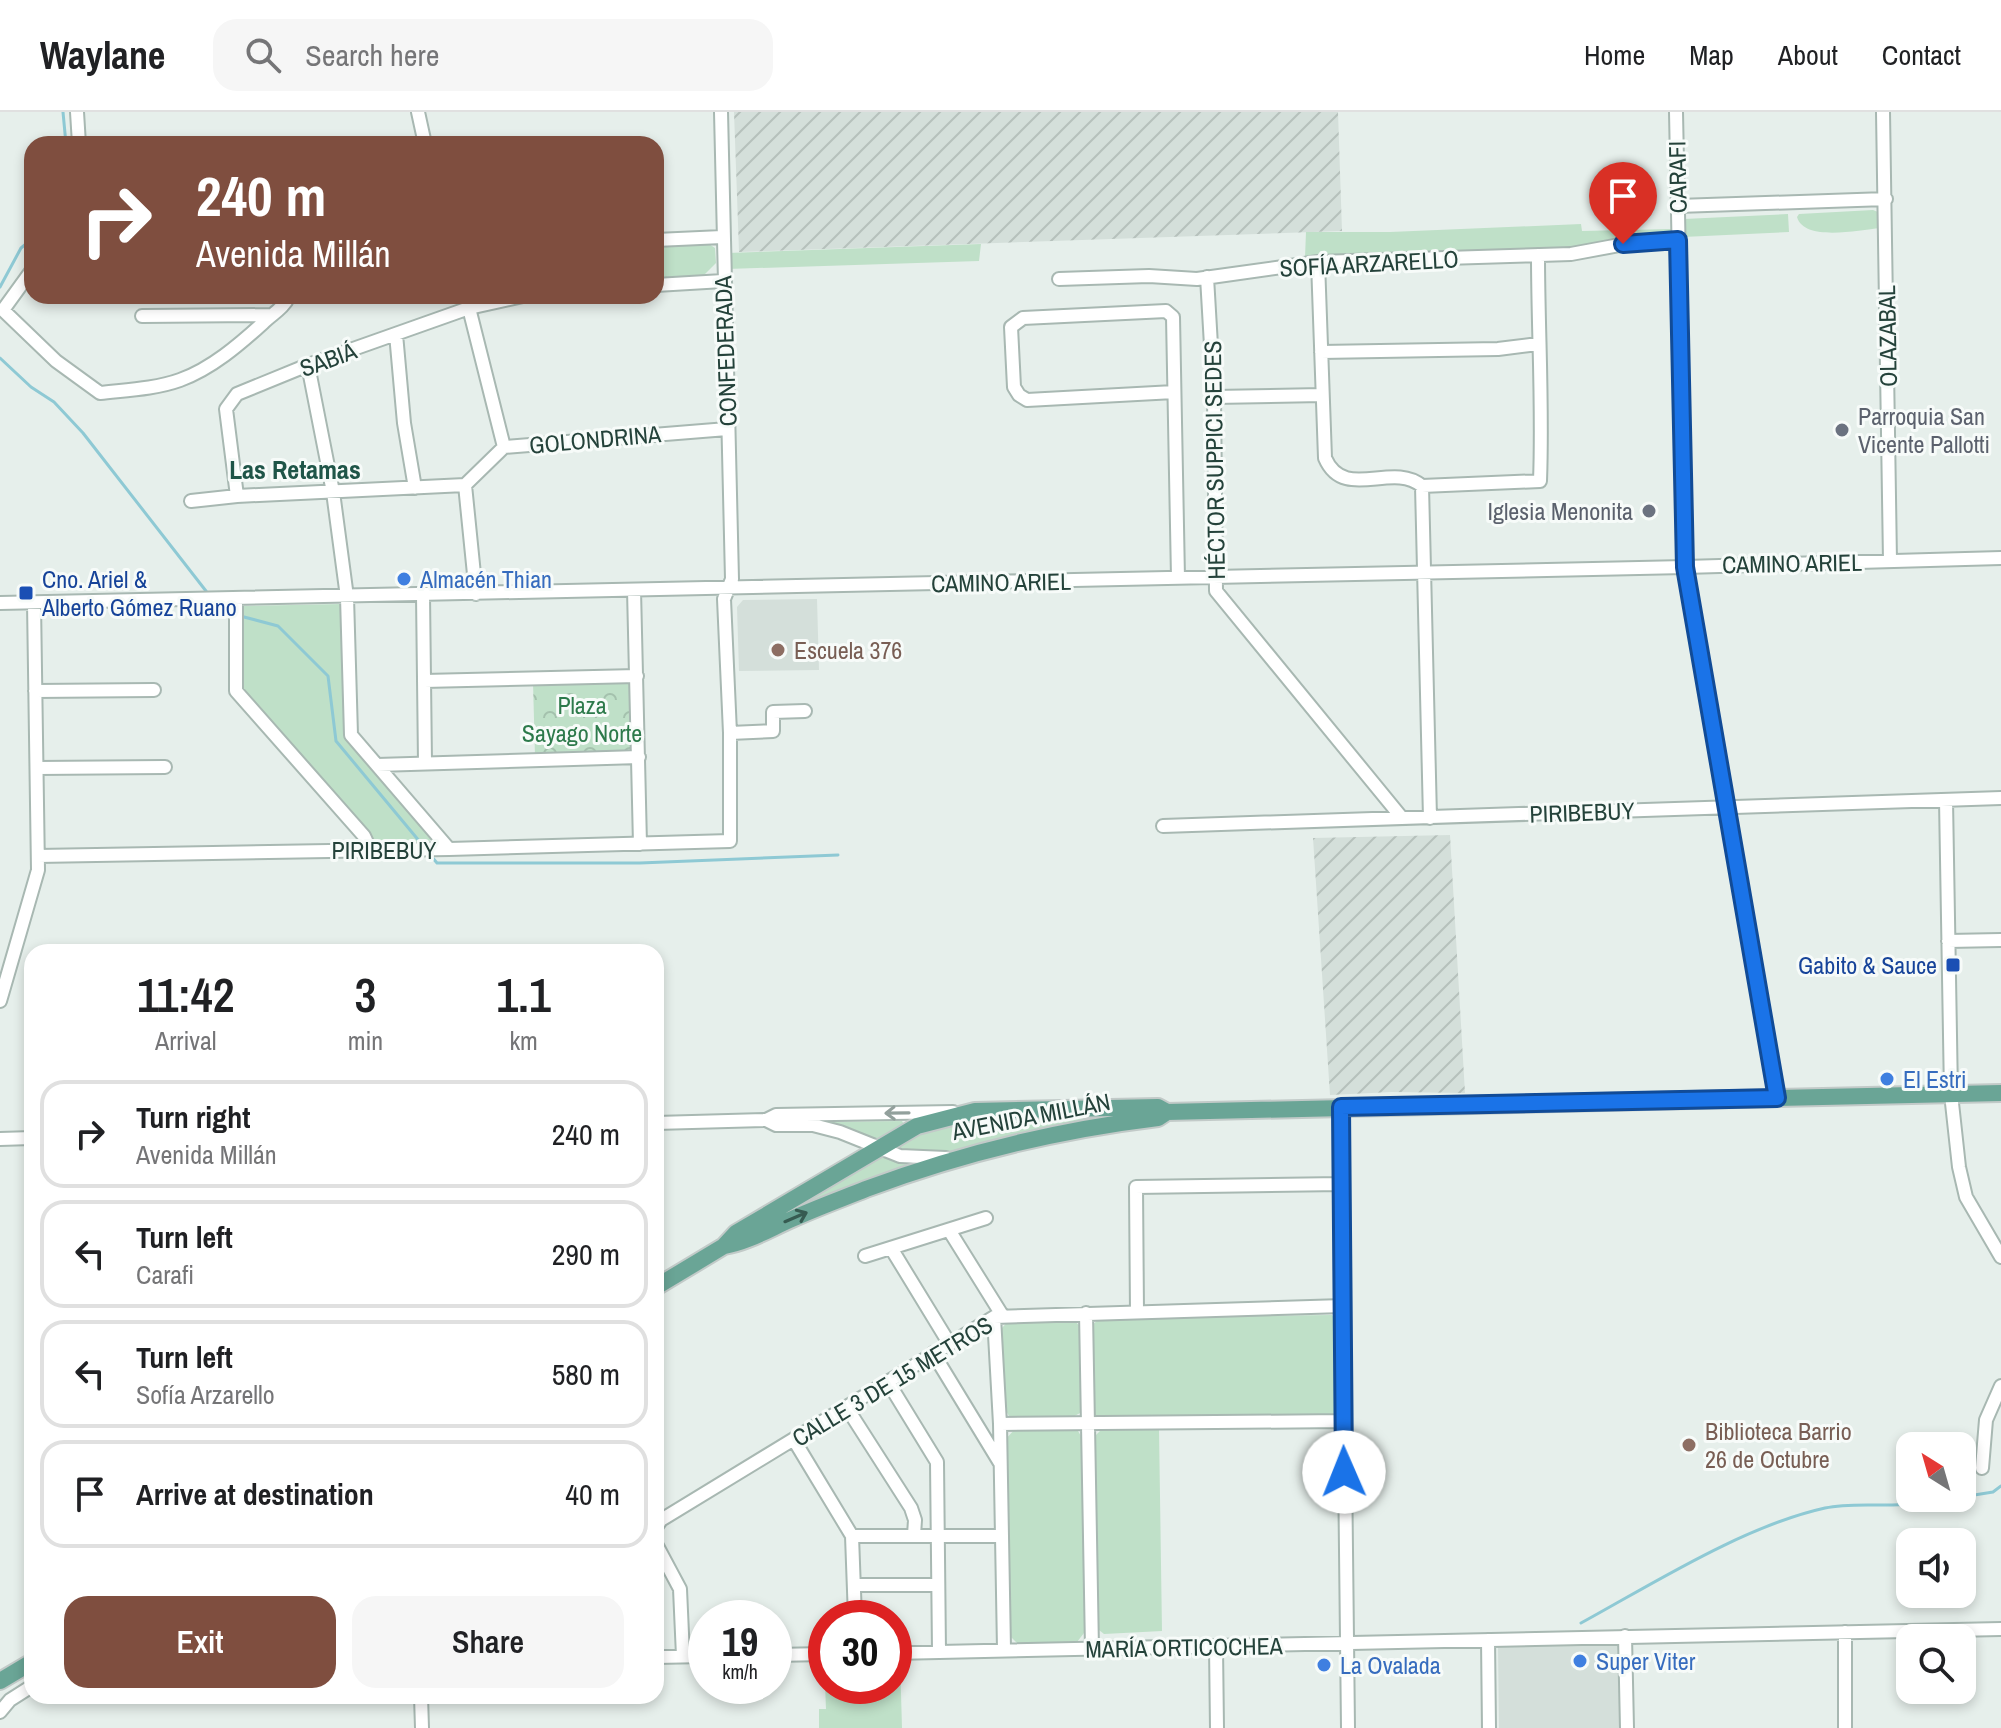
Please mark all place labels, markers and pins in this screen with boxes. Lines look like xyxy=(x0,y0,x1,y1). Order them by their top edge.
pin xyxy=(1589,162,1657,244)
place label: Parroquia San Vicente Pallotti xyxy=(1858,400,1990,460)
marker: Parroquia San Vicente Pallotti xyxy=(1833,421,1851,439)
place label: Iglesia Menonita xyxy=(1487,495,1633,527)
marker: Iglesia Menonita xyxy=(1640,502,1658,520)
place label: Cno. Ariel & Alberto Gómez Ruano xyxy=(41,563,237,623)
place label: Almacén Thian xyxy=(419,563,552,595)
marker: Almacén Thian xyxy=(395,570,413,588)
marker: Cno. Ariel & Alberto Gómez Ruano xyxy=(17,584,35,602)
place label: Escuela 376 xyxy=(794,634,902,666)
marker: Escuela 376 xyxy=(769,641,787,659)
place label: Gabito & Sauce xyxy=(1798,949,1937,981)
marker: Gabito & Sauce xyxy=(1944,956,1962,974)
place label: El Estri xyxy=(1903,1063,1966,1095)
marker: El Estri xyxy=(1878,1070,1896,1088)
place label: Biblioteca Barrio 26 de Octubre xyxy=(1705,1415,1852,1475)
marker: Biblioteca Barrio 26 de Octubre xyxy=(1680,1436,1698,1454)
place label: Super Viter xyxy=(1596,1645,1696,1677)
place label: La Ovalada xyxy=(1340,1649,1441,1681)
marker: Super Viter xyxy=(1571,1652,1589,1670)
marker: La Ovalada xyxy=(1315,1656,1333,1674)

